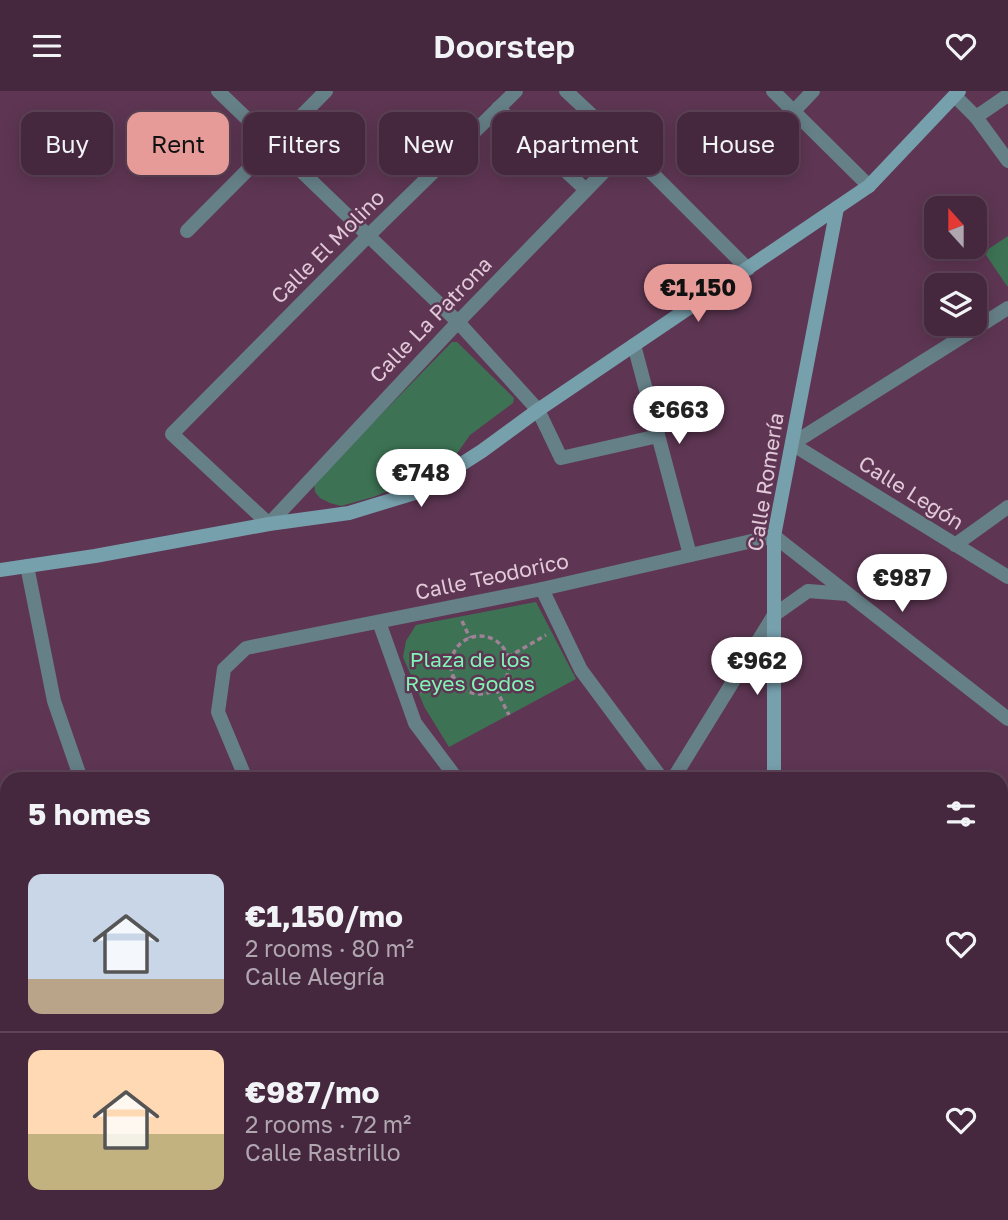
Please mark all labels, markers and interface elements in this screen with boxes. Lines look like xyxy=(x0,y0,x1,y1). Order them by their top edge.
icon: menu xyxy=(28,27,66,65)
text: Doorstep xyxy=(433,27,575,65)
icon: heart xyxy=(942,27,980,65)
chip: Buy xyxy=(21,112,113,175)
chip: Rent xyxy=(127,112,229,175)
chip: Filters xyxy=(243,112,365,175)
chip: New xyxy=(379,112,478,175)
chip: Apartment xyxy=(492,112,663,175)
chip: House xyxy=(677,112,799,175)
street label: Calle El Molino xyxy=(265,184,390,309)
north arrow xyxy=(924,196,987,259)
map controls xyxy=(924,196,987,336)
street label: Calle La Patrona xyxy=(364,251,497,388)
pin: €1,150 xyxy=(641,265,755,324)
text: €1,150 xyxy=(660,273,736,301)
button: layers xyxy=(924,273,987,336)
pin: €663 xyxy=(638,387,720,446)
text: €663 xyxy=(649,395,709,423)
street label: Calle Romería xyxy=(741,411,789,553)
pin: €748 xyxy=(380,449,462,509)
street label: Calle Legón xyxy=(854,450,969,535)
text: €748 xyxy=(392,458,450,486)
street label: Calle Teodorico xyxy=(413,547,571,605)
pin: €987 xyxy=(861,554,943,614)
text: €987 xyxy=(873,563,931,591)
pin: €962 xyxy=(716,637,798,697)
park label: Plaza de los Reyes Godos xyxy=(405,646,535,696)
text: €962 xyxy=(727,646,787,674)
icon: filters xyxy=(942,795,980,833)
text: 5 homes xyxy=(28,796,151,832)
text: €1,150/mo xyxy=(245,898,403,934)
icon: home xyxy=(84,902,168,986)
icon: heart xyxy=(942,925,980,963)
text: 2 rooms · 80 m² xyxy=(245,934,414,962)
text: Calle Alegría xyxy=(245,962,385,990)
text: €987/mo xyxy=(245,1074,379,1110)
icon: home xyxy=(84,1078,168,1162)
icon: heart xyxy=(942,1101,980,1139)
text: 2 rooms · 72 m² xyxy=(245,1110,411,1138)
text: Calle Rastrillo xyxy=(245,1138,400,1166)

